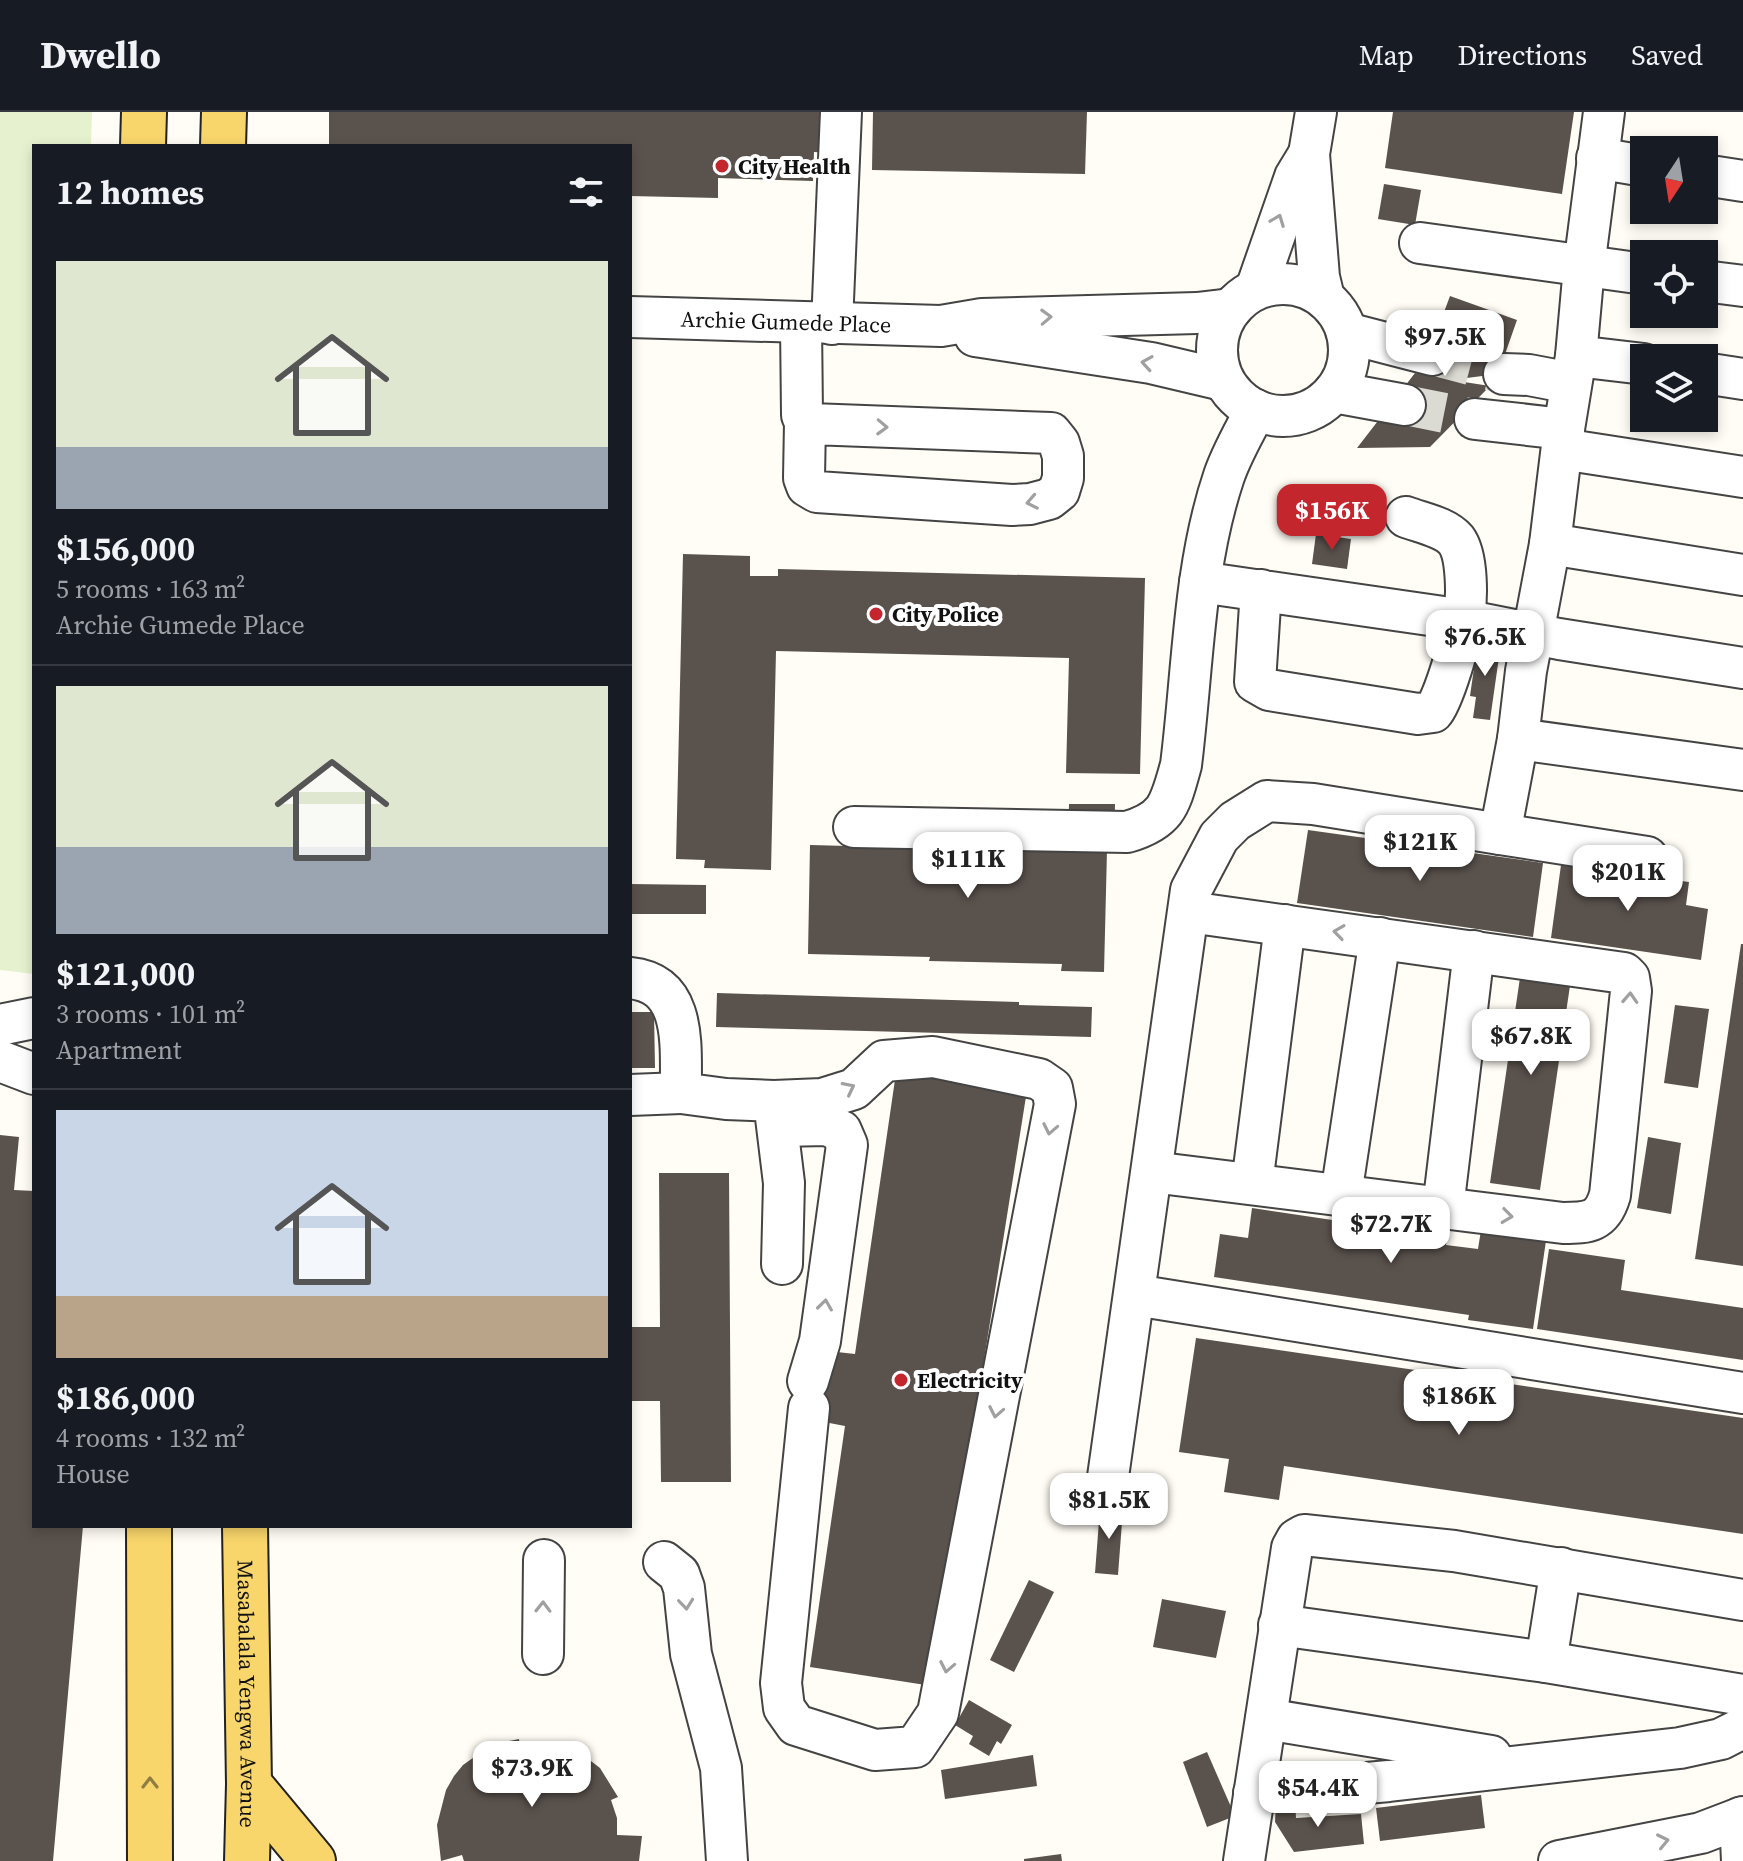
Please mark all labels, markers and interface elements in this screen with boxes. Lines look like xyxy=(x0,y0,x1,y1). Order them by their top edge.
text: Dwello xyxy=(40,29,161,81)
text: Map xyxy=(1359,36,1414,74)
text: Directions xyxy=(1458,36,1587,74)
text: Saved xyxy=(1631,36,1703,74)
north arrow xyxy=(1630,136,1718,224)
map controls xyxy=(1630,136,1718,432)
place label: City Health xyxy=(738,151,851,181)
marker: City Health xyxy=(713,157,731,175)
text: 12 homes xyxy=(56,169,204,215)
icon: filters xyxy=(564,170,608,214)
one-way arrow xyxy=(1268,214,1285,228)
button: locate xyxy=(1630,240,1718,328)
street label: Archie Gumede Place xyxy=(680,303,892,340)
one-way arrow xyxy=(1040,309,1053,326)
pin: $97.5K xyxy=(1380,310,1510,378)
icon: home xyxy=(260,313,404,457)
text: $97.5K xyxy=(1404,318,1486,354)
button: layers xyxy=(1630,344,1718,432)
one-way arrow xyxy=(1141,355,1154,372)
one-way arrow xyxy=(876,418,889,435)
pin: $156K xyxy=(1276,484,1388,552)
one-way arrow xyxy=(1026,492,1039,509)
text: $156K xyxy=(1295,492,1369,528)
text: $156,000 xyxy=(56,525,195,571)
text: 5 rooms · 163 m² xyxy=(56,571,245,607)
place label: City Police xyxy=(892,599,999,629)
marker: City Police xyxy=(867,605,885,623)
text: Archie Gumede Place xyxy=(56,607,305,643)
pin: $76.5K xyxy=(1420,610,1550,678)
text: $76.5K xyxy=(1444,618,1526,654)
icon: home xyxy=(260,738,404,882)
pin: $121K xyxy=(1364,815,1476,883)
text: $121K xyxy=(1383,823,1457,859)
pin: $111K xyxy=(912,832,1024,900)
text: $111K xyxy=(931,840,1005,876)
pin: $201K xyxy=(1572,845,1684,913)
text: $201K xyxy=(1591,853,1665,889)
one-way arrow xyxy=(1332,924,1345,941)
text: $121,000 xyxy=(56,950,195,996)
one-way arrow xyxy=(1621,991,1638,1004)
text: 3 rooms · 101 m² xyxy=(56,996,245,1032)
pin: $67.8K xyxy=(1466,1009,1596,1077)
text: $67.8K xyxy=(1490,1017,1572,1053)
text: Apartment xyxy=(56,1032,181,1068)
one-way arrow xyxy=(841,1083,855,1098)
one-way arrow xyxy=(1042,1122,1059,1135)
icon: home xyxy=(260,1162,404,1306)
pin: $72.7K xyxy=(1326,1197,1456,1265)
text: $72.7K xyxy=(1350,1205,1432,1241)
one-way arrow xyxy=(1500,1207,1514,1224)
one-way arrow xyxy=(816,1298,833,1312)
place label: Electricity xyxy=(917,1365,1023,1395)
pin: $186K xyxy=(1403,1369,1515,1437)
marker: Electricity xyxy=(892,1371,910,1389)
text: $186,000 xyxy=(56,1374,195,1420)
text: $186K xyxy=(1422,1377,1496,1413)
one-way arrow xyxy=(988,1405,1005,1418)
text: 4 rooms · 132 m² xyxy=(56,1420,245,1456)
text: House xyxy=(56,1456,130,1492)
pin: $81.5K xyxy=(1044,1473,1174,1541)
text: $81.5K xyxy=(1068,1481,1150,1517)
street label: Masabalala Yengwa Avenue xyxy=(231,1560,264,1828)
one-way arrow xyxy=(677,1598,694,1611)
one-way arrow xyxy=(535,1600,552,1613)
one-way arrow xyxy=(940,1660,957,1674)
pin: $73.9K xyxy=(467,1741,597,1809)
text: $73.9K xyxy=(491,1749,573,1785)
pin: $54.4K xyxy=(1253,1761,1383,1829)
text: $54.4K xyxy=(1277,1769,1359,1805)
one-way arrow xyxy=(141,1776,159,1789)
one-way arrow xyxy=(1656,1833,1669,1850)

